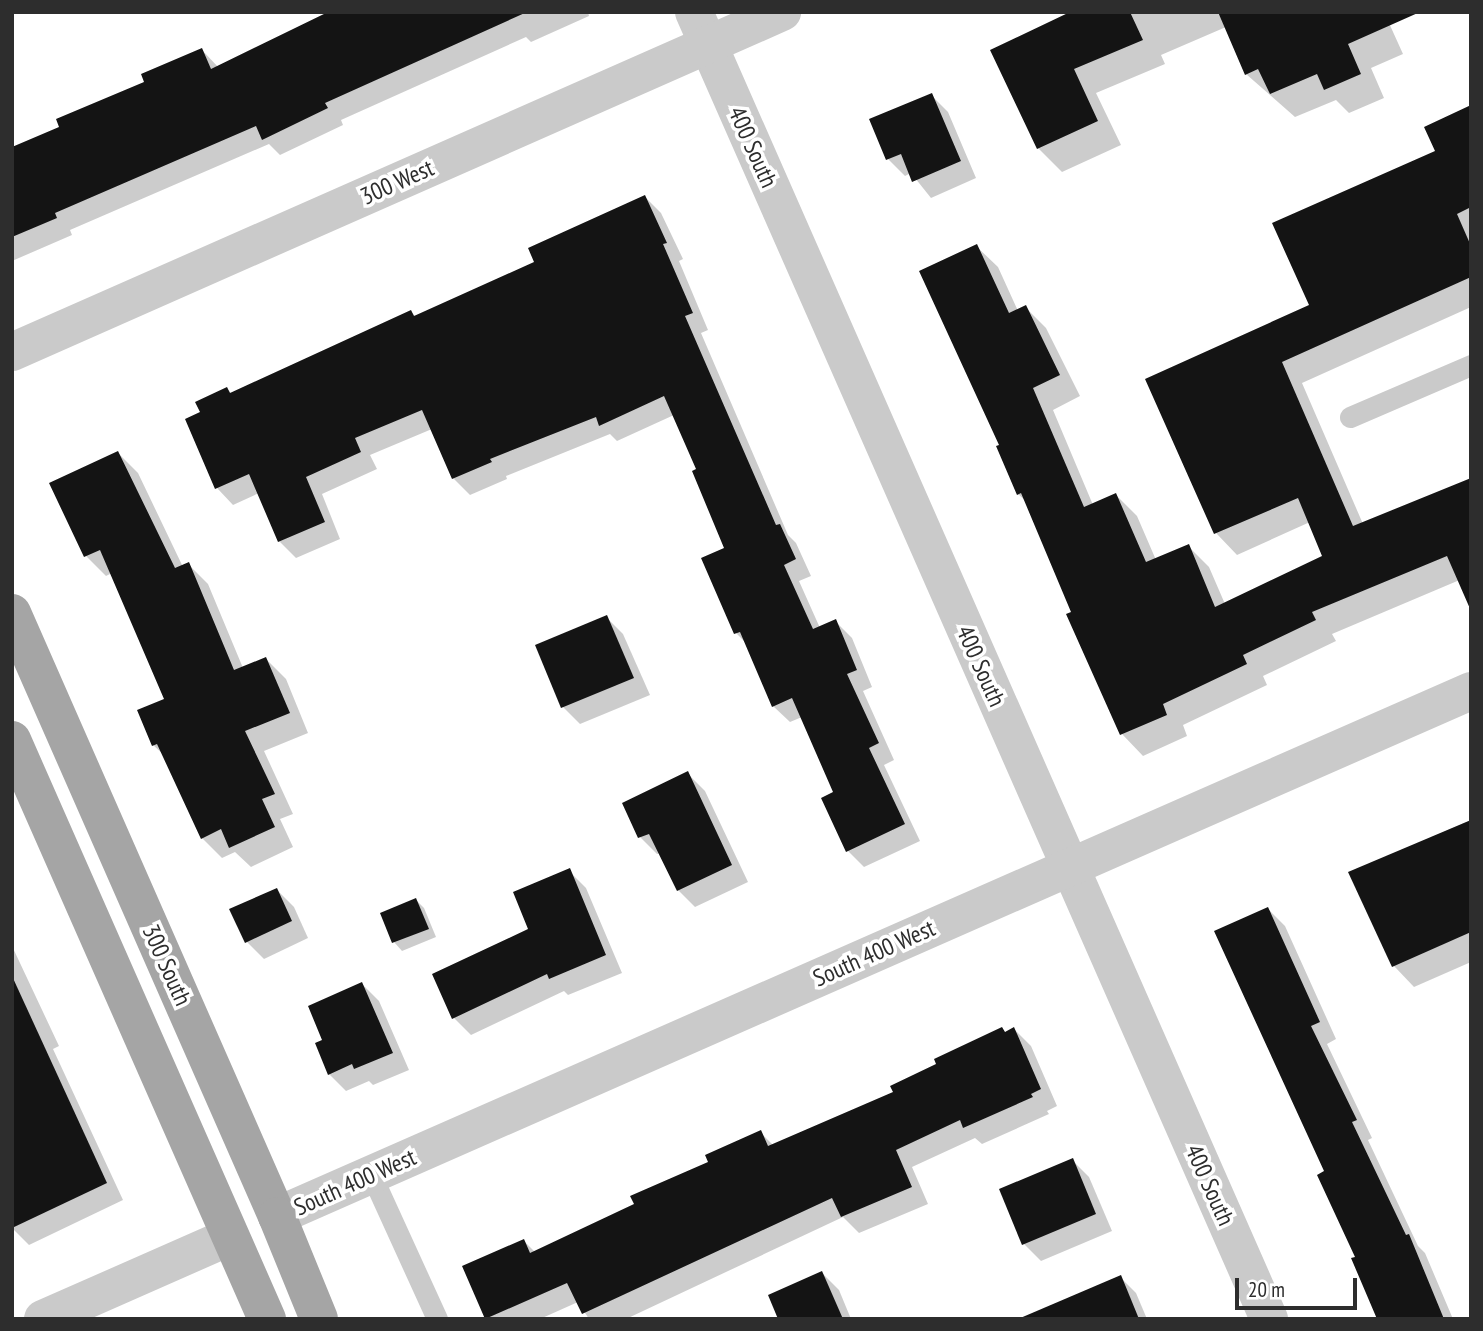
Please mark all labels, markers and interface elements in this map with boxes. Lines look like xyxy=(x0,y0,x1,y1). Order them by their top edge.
street label: 400 South xyxy=(722,102,784,192)
street label: 300 West xyxy=(356,153,438,211)
street label: 400 South xyxy=(950,621,1012,711)
street label: South 400 West xyxy=(808,913,940,993)
street label: 300 South xyxy=(136,920,198,1010)
street label: 400 South xyxy=(1179,1140,1241,1230)
street label: South 400 West xyxy=(289,1142,421,1222)
scale bar xyxy=(1238,1264,1360,1308)
text: 20 m xyxy=(1248,1276,1285,1303)

